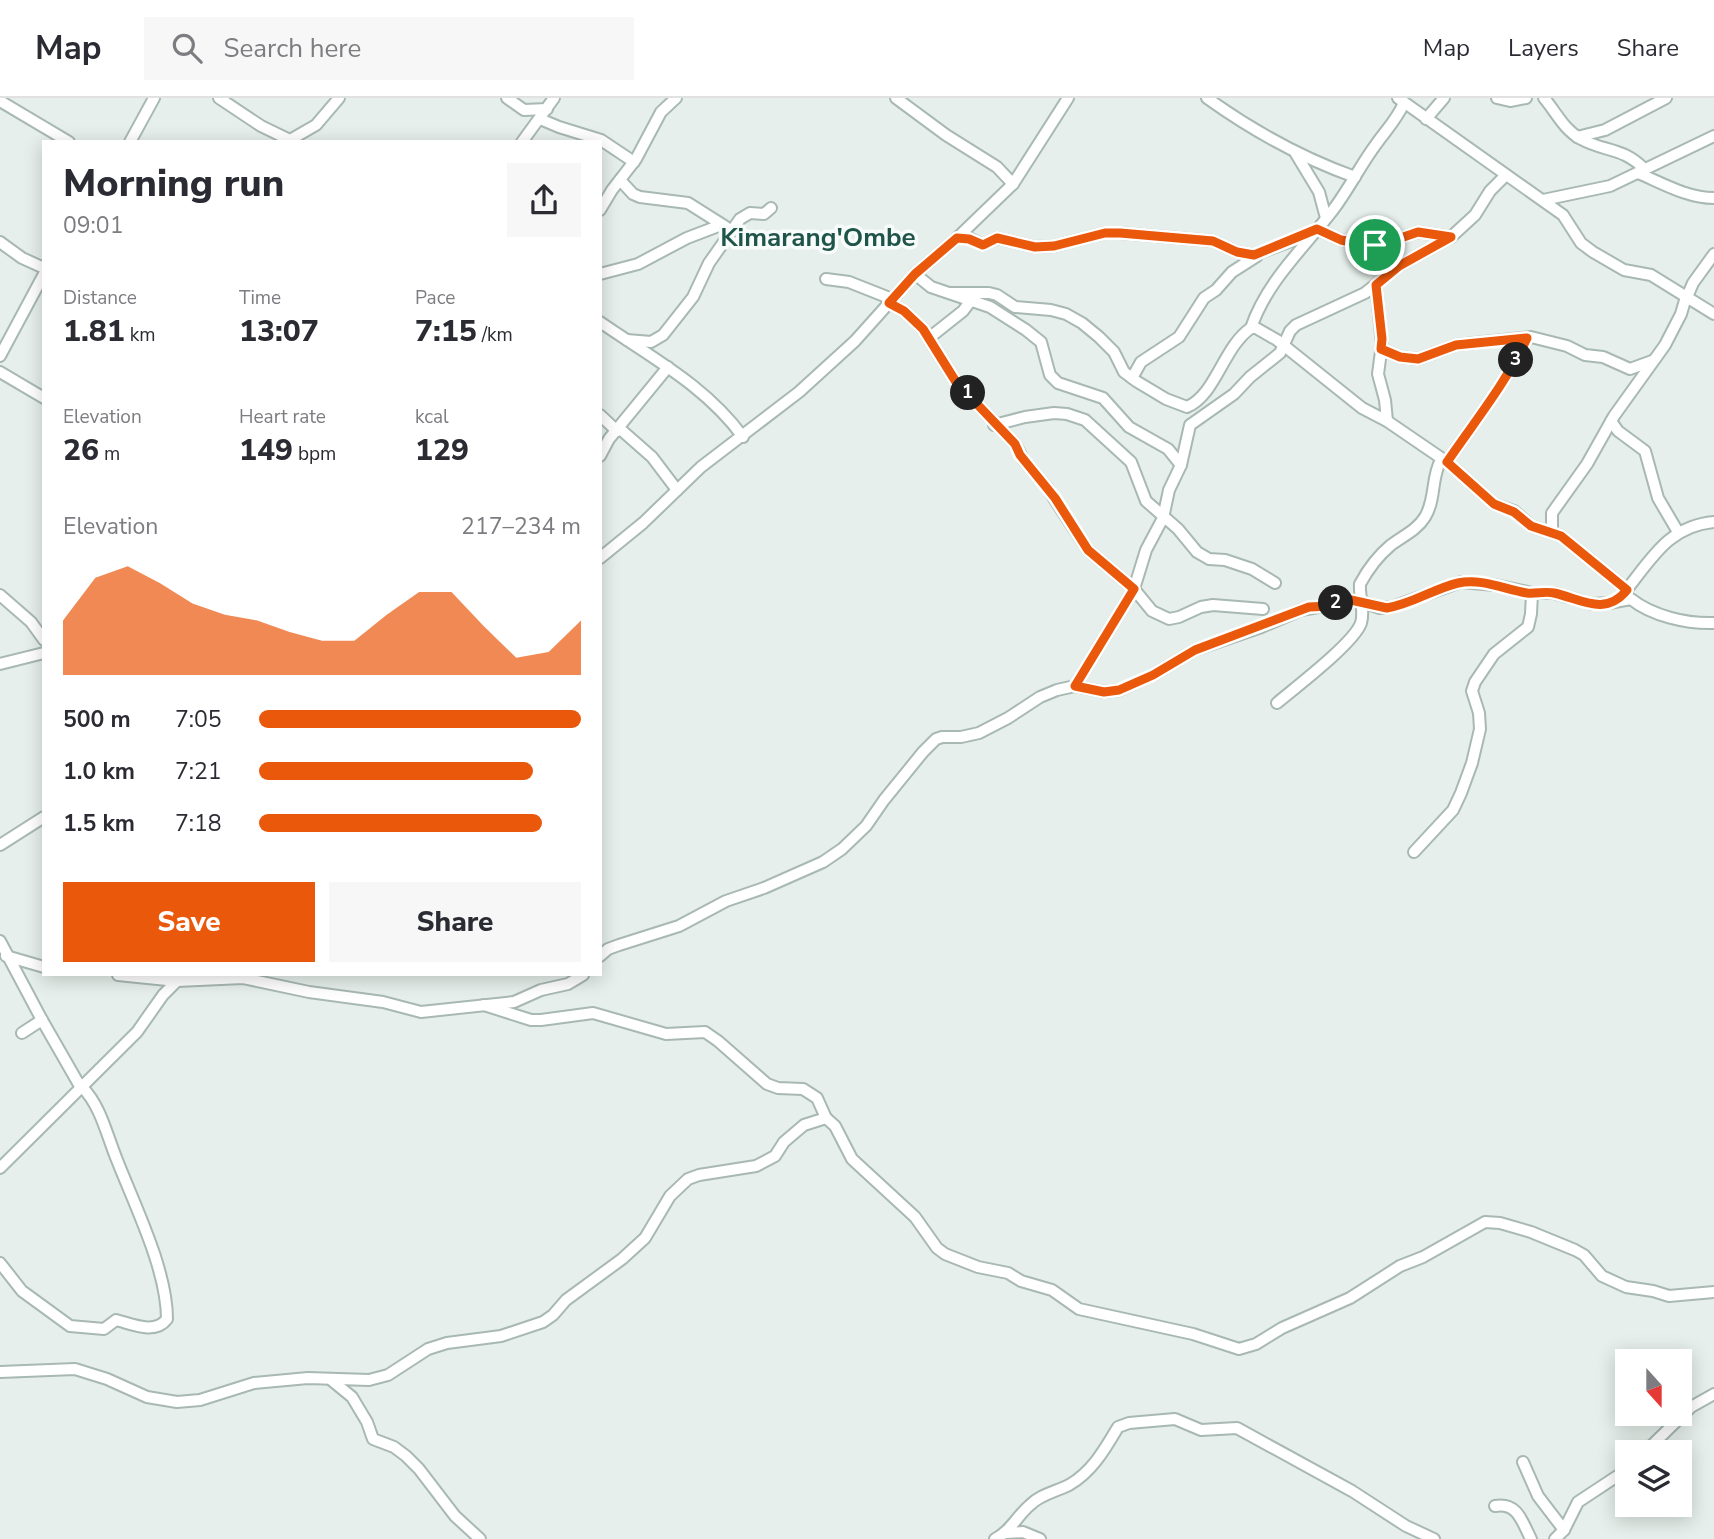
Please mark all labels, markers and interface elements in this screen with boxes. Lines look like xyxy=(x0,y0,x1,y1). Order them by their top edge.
search box xyxy=(144,17,634,80)
text: Map xyxy=(35,26,102,71)
icon: search xyxy=(168,29,206,67)
text: Search here xyxy=(224,31,361,66)
text: Map xyxy=(1423,32,1470,64)
text: Layers xyxy=(1508,32,1579,64)
text: Share xyxy=(1617,32,1679,64)
text: Morning run xyxy=(63,158,284,209)
button: share xyxy=(507,163,581,237)
text: 09:01 xyxy=(63,210,123,241)
pin xyxy=(1345,215,1405,275)
district label: Kimarang'Ombe xyxy=(720,220,916,255)
icon: arrive xyxy=(1356,226,1394,264)
text: Distance xyxy=(63,285,137,311)
text: Time xyxy=(239,285,281,311)
text: Pace xyxy=(415,285,455,311)
text: 1.81 xyxy=(63,311,125,352)
text: 13:07 xyxy=(239,311,319,352)
text: 7:15 xyxy=(415,311,477,352)
text: km xyxy=(125,322,155,348)
text: /km xyxy=(477,322,513,348)
pin: 3 xyxy=(1498,342,1534,378)
text: 3 xyxy=(1510,346,1521,372)
pin: 1 xyxy=(950,376,986,410)
text: 1 xyxy=(962,379,973,405)
text: Elevation xyxy=(63,404,142,430)
text: Heart rate xyxy=(239,404,326,430)
text: kcal xyxy=(415,404,449,430)
text: 26 xyxy=(63,430,99,471)
text: 149 xyxy=(239,430,293,471)
text: 129 xyxy=(415,430,469,471)
text: m xyxy=(99,441,120,467)
text: bpm xyxy=(293,441,336,467)
text: Elevation xyxy=(63,511,158,542)
text: 217–234 m xyxy=(461,511,581,542)
pin: 2 xyxy=(1318,586,1354,620)
text: 2 xyxy=(1330,589,1341,615)
text: 500 m xyxy=(63,704,131,735)
text: 7:05 xyxy=(175,704,222,735)
text: 1.0 km xyxy=(63,756,135,787)
text: 7:21 xyxy=(175,756,222,787)
text: 1.5 km xyxy=(63,808,135,839)
text: 7:18 xyxy=(175,808,222,839)
button: Save xyxy=(63,882,315,962)
button: Share xyxy=(329,882,581,962)
north arrow xyxy=(1615,1349,1692,1426)
map controls xyxy=(1615,1349,1692,1517)
button: layers xyxy=(1615,1440,1692,1517)

